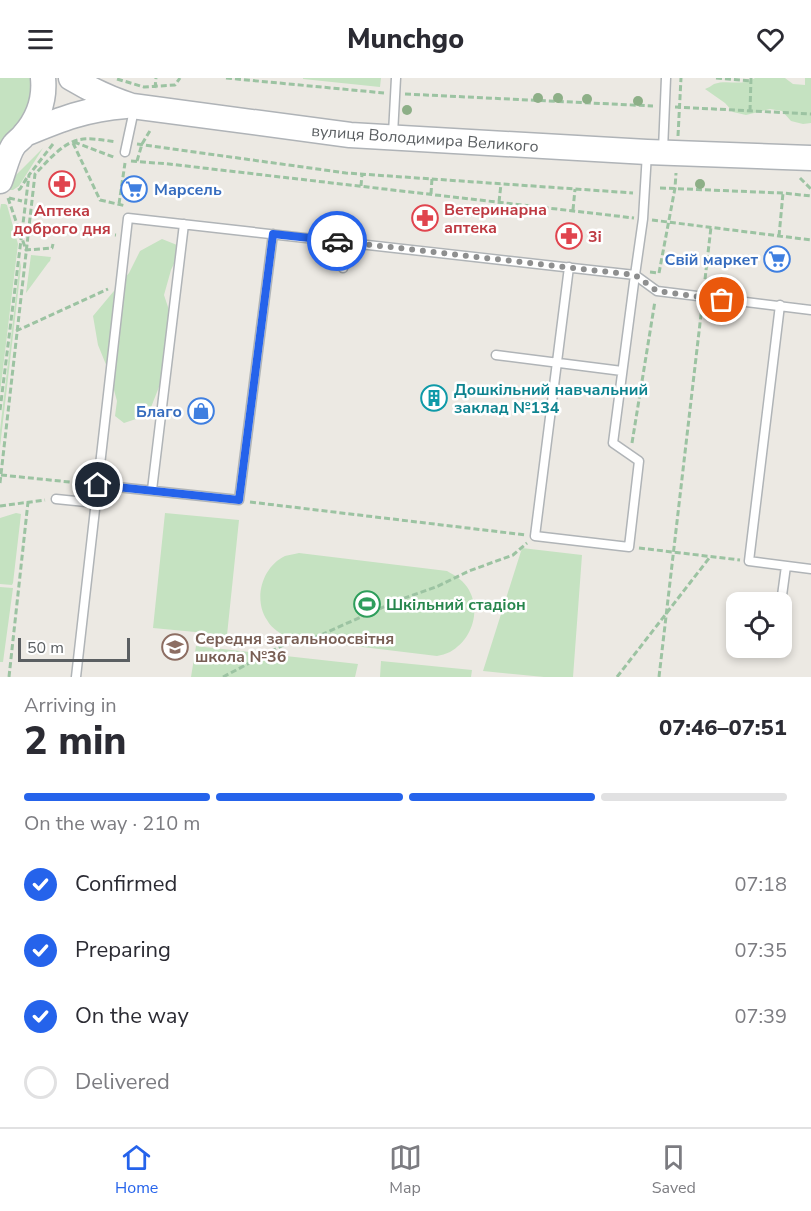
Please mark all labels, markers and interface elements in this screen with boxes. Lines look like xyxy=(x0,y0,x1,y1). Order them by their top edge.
text: Munchgo xyxy=(347,21,464,58)
icon: menu xyxy=(24,23,57,56)
icon: heart xyxy=(754,23,787,56)
street label: вулиця Володимира Великого xyxy=(311,120,539,158)
pharmacy icon: Аптека доброго дня xyxy=(47,169,77,199)
supermarket icon: Марсель xyxy=(119,174,149,204)
place label: Марсель xyxy=(154,179,222,201)
place label: Ветеринарна аптека xyxy=(444,199,547,239)
place label: Аптека доброго дня xyxy=(13,200,111,240)
pharmacy icon: Ветеринарна аптека xyxy=(410,203,440,233)
courier xyxy=(307,211,367,271)
pharmacy icon: 3і xyxy=(554,221,584,251)
icon: car xyxy=(321,225,354,258)
place label: 3і xyxy=(588,226,602,248)
supermarket icon: Свій маркет xyxy=(762,244,792,274)
place label: Свій маркет xyxy=(665,249,758,271)
pin xyxy=(696,274,747,325)
icon: bag xyxy=(705,283,738,316)
place label: Дошкільний навчальний заклад №134 xyxy=(454,379,648,419)
building icon: Дошкільний навчальний заклад №134 xyxy=(419,383,449,413)
shop icon: Благо xyxy=(186,396,216,426)
place label: Благо xyxy=(136,401,182,423)
pin xyxy=(72,459,123,510)
icon: home xyxy=(81,468,114,501)
sports icon: Шкільний стадіон xyxy=(352,589,382,619)
map controls xyxy=(726,592,792,658)
button: locate xyxy=(726,592,792,658)
place label: Шкільний стадіон xyxy=(386,594,526,616)
place label: Середня загальноосвітня школа №36 xyxy=(195,628,394,668)
school or university icon: Середня загальноосвітня школа №36 xyxy=(160,632,190,662)
scale bar xyxy=(18,635,130,662)
text: 50 m xyxy=(27,637,64,659)
text: Arriving in xyxy=(24,692,117,719)
text: 07:46–07:51 xyxy=(659,713,787,743)
text: 2 min xyxy=(24,715,127,768)
text: On the way · 210 m xyxy=(24,810,200,837)
icon: check xyxy=(24,868,57,901)
text: Confirmed xyxy=(75,869,177,899)
text: 07:18 xyxy=(734,871,787,898)
icon: check xyxy=(24,934,57,967)
text: Preparing xyxy=(75,935,171,965)
text: 07:35 xyxy=(734,937,787,964)
icon: check xyxy=(24,1000,57,1033)
text: On the way xyxy=(75,1001,189,1031)
text: 07:39 xyxy=(734,1003,787,1030)
text: Delivered xyxy=(75,1067,170,1097)
tab: Home xyxy=(115,1141,158,1199)
tab: Map xyxy=(389,1141,422,1199)
tab: Saved xyxy=(652,1141,696,1199)

